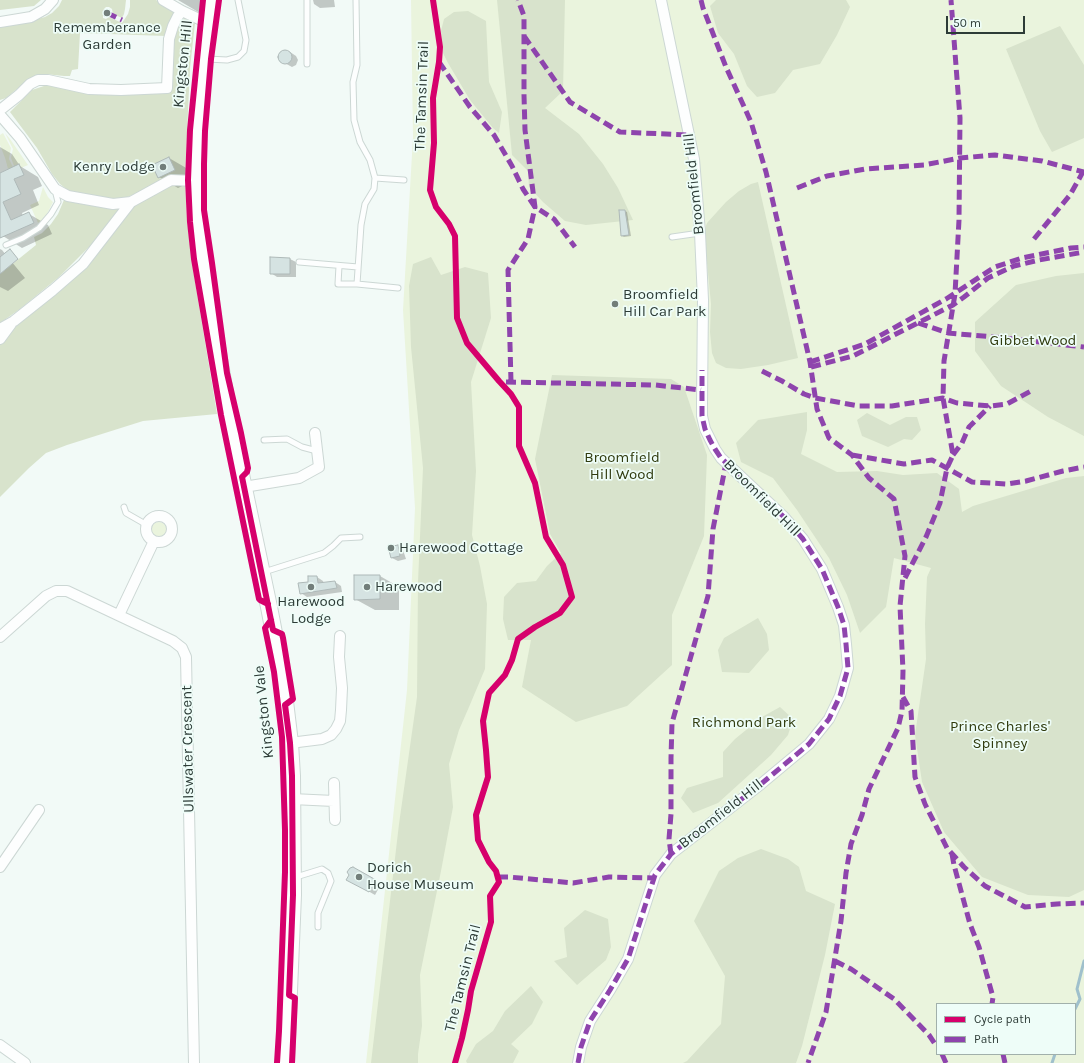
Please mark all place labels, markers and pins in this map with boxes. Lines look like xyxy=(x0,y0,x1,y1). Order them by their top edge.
marker: Rememberance Garden xyxy=(102,8,112,18)
place label: Rememberance Garden xyxy=(53,19,161,54)
place label: Kenry Lodge xyxy=(73,158,155,176)
marker: Kenry Lodge xyxy=(158,162,168,172)
place label: Broomfield Hill Car Park xyxy=(623,286,706,321)
marker: Broomfield Hill Car Park xyxy=(610,299,620,309)
place label: Harewood Cottage xyxy=(399,539,523,557)
marker: Harewood Cottage xyxy=(386,543,396,553)
place label: Harewood xyxy=(375,578,443,596)
marker: Harewood Lodge xyxy=(306,582,316,592)
marker: Harewood xyxy=(362,582,372,592)
place label: Harewood Lodge xyxy=(277,593,345,628)
place label: Dorich House Museum xyxy=(367,859,474,894)
marker: Dorich House Museum xyxy=(354,872,364,882)

